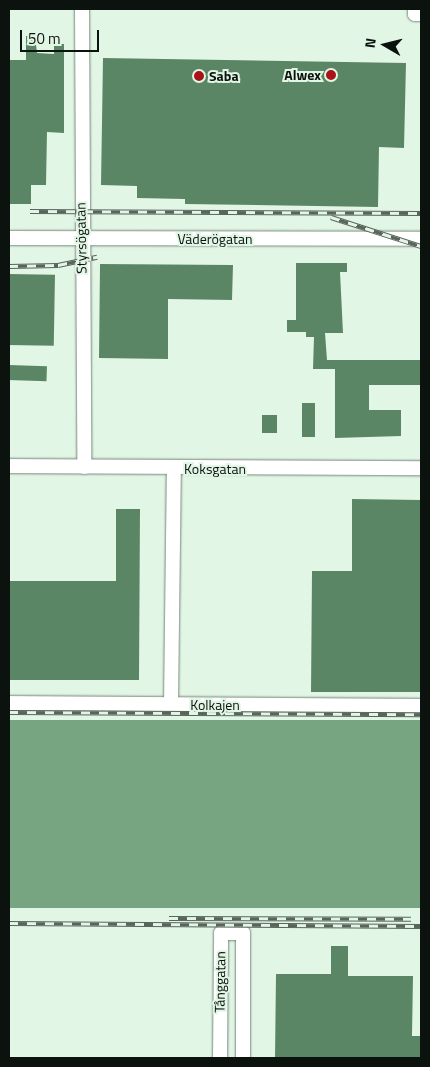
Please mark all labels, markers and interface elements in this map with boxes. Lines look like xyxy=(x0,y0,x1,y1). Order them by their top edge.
scale bar xyxy=(22,20,101,52)
north arrow xyxy=(360,20,410,70)
text: 50 m xyxy=(28,27,61,50)
text: N xyxy=(359,37,381,49)
place label: Alwex xyxy=(284,67,321,83)
place label: Saba xyxy=(209,68,239,84)
marker: Alwex xyxy=(325,69,337,81)
marker: Saba xyxy=(193,70,205,82)
street label: Styrsögatan xyxy=(72,202,90,274)
street label: Väderögatan xyxy=(177,231,253,247)
street label: Koksgatan xyxy=(184,461,246,477)
street label: Kolkajen xyxy=(190,697,240,713)
street label: Tånggatan xyxy=(211,951,229,1013)

